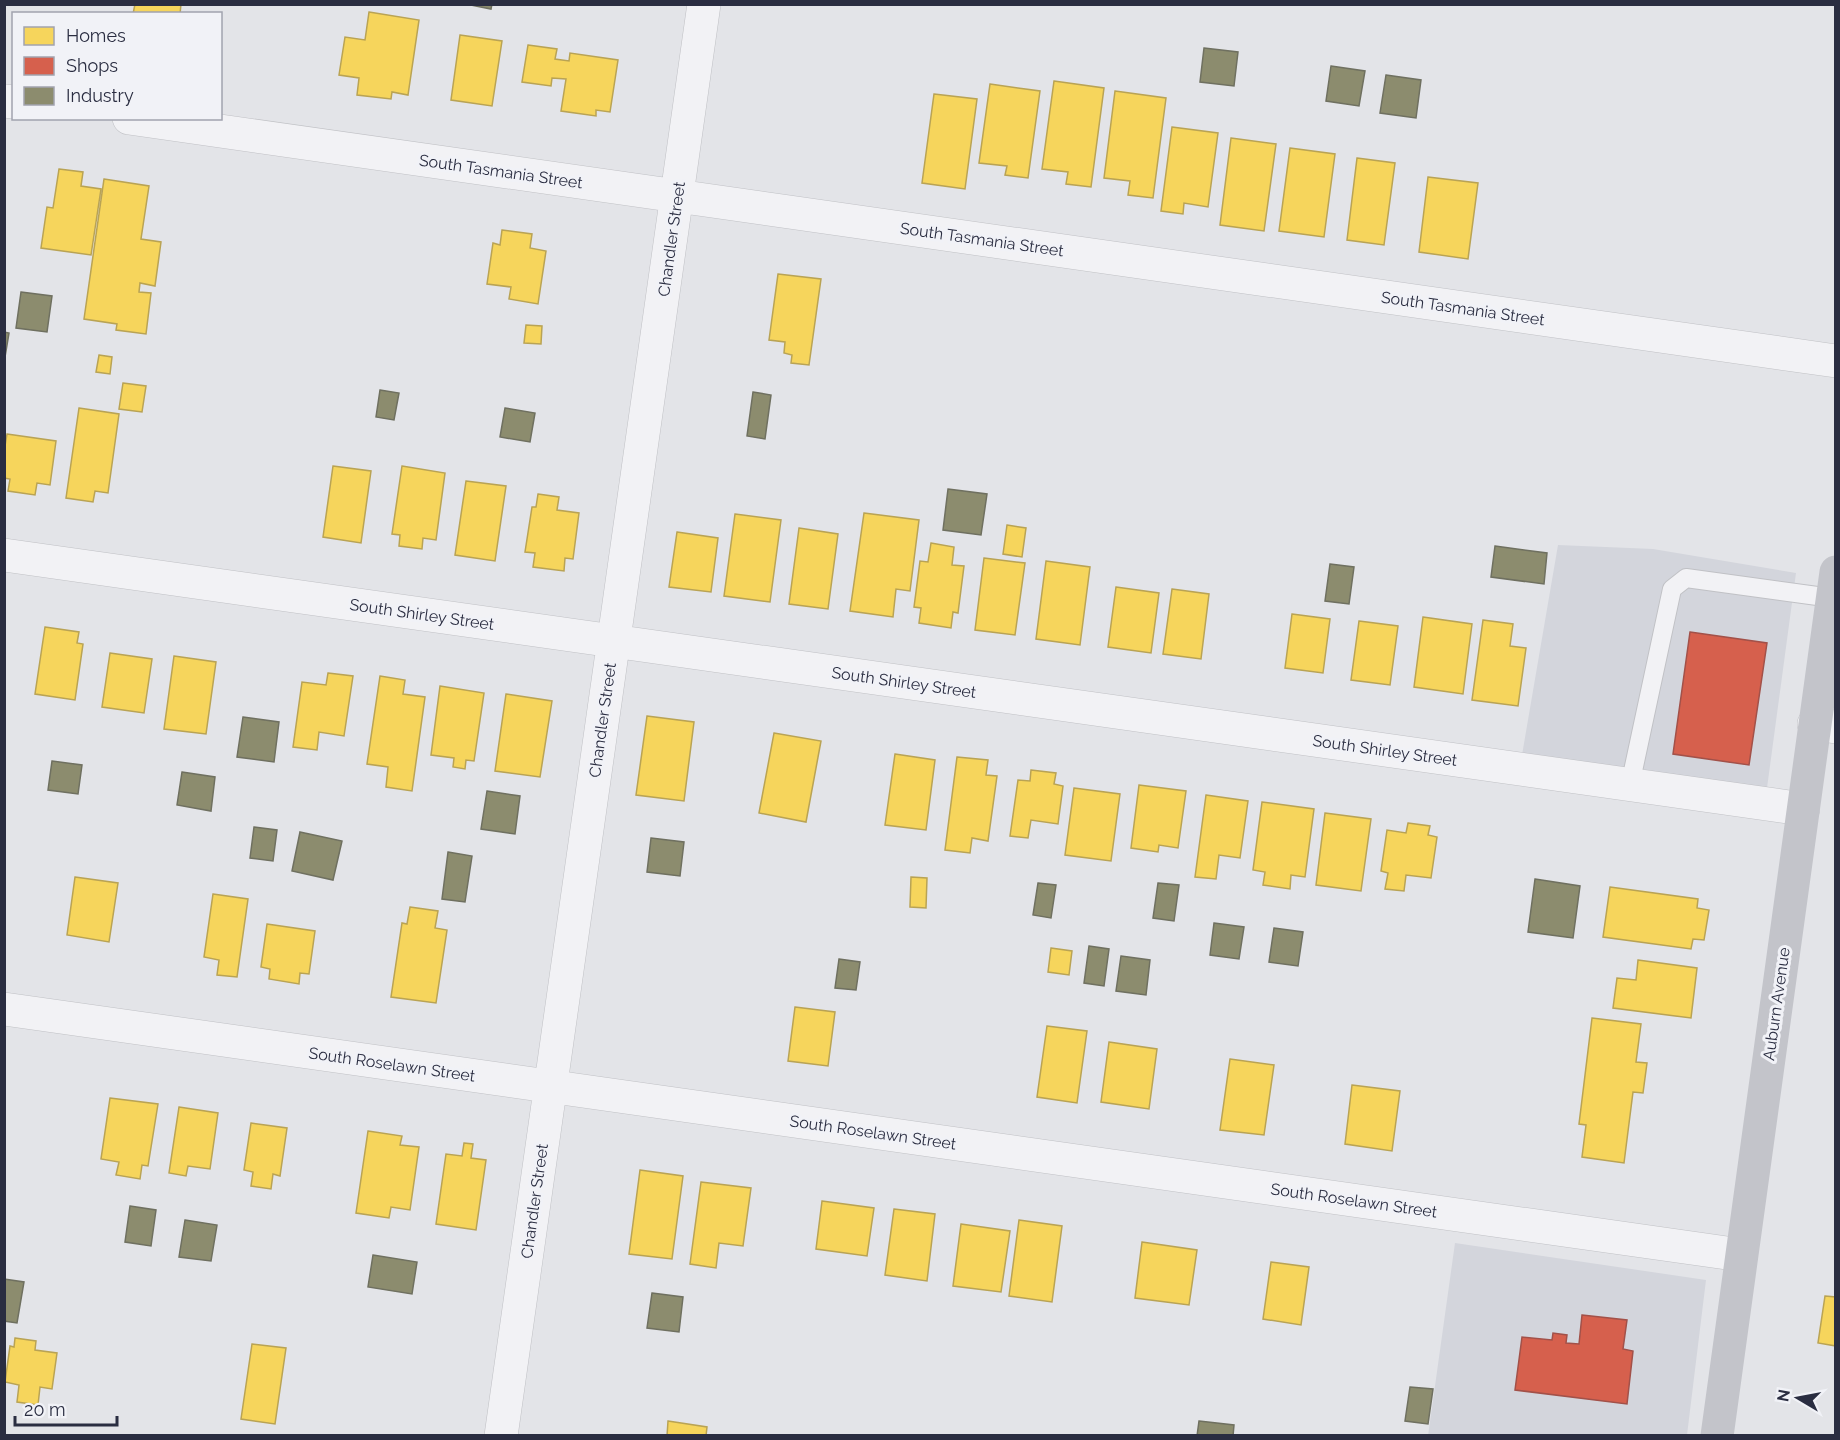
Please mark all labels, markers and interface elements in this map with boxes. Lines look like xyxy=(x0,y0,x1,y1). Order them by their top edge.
legend xyxy=(12,12,222,120)
text: Homes xyxy=(66,25,126,46)
text: Shops xyxy=(66,55,118,76)
text: Industry xyxy=(66,85,134,106)
street label: South Tasmania Street xyxy=(418,151,585,192)
street label: Chandler Street xyxy=(654,180,689,298)
street label: South Tasmania Street xyxy=(899,219,1066,260)
street label: South Tasmania Street xyxy=(1380,288,1547,329)
street label: South Shirley Street xyxy=(348,595,496,634)
street label: Chandler Street xyxy=(585,661,620,779)
street label: South Shirley Street xyxy=(830,663,978,702)
street label: South Shirley Street xyxy=(1311,731,1459,770)
street label: Auburn Avenue xyxy=(1759,946,1794,1062)
street label: South Roselawn Street xyxy=(307,1043,477,1086)
street label: South Roselawn Street xyxy=(788,1111,958,1154)
street label: Chandler Street xyxy=(517,1142,552,1260)
street label: South Roselawn Street xyxy=(1269,1179,1439,1222)
north arrow xyxy=(1768,1368,1828,1428)
text: N xyxy=(1773,1388,1794,1403)
scale bar xyxy=(15,1389,117,1427)
text: 20 m xyxy=(24,1399,66,1420)

